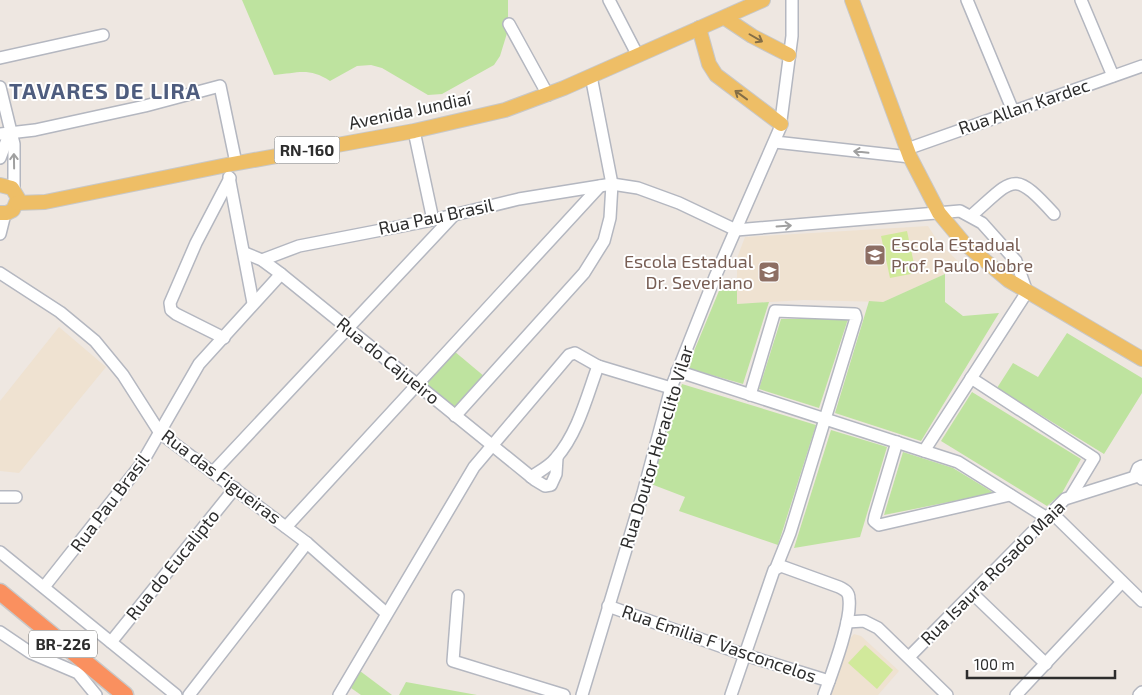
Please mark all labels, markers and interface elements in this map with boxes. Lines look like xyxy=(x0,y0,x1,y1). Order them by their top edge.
one-way arrow xyxy=(748,34,762,44)
street label: Rua Allan Kardec xyxy=(955,73,1092,139)
district label: TAVARES DE LIRA xyxy=(9,77,201,103)
street label: Avenida Jundiaí xyxy=(347,86,474,134)
one-way arrow xyxy=(734,90,748,100)
road number: RN-160 xyxy=(274,136,340,164)
one-way arrow xyxy=(854,147,870,157)
one-way arrow xyxy=(10,153,19,169)
street label: Rua Pau Brasil xyxy=(376,193,496,239)
one-way arrow xyxy=(776,221,792,231)
place label: Escola Estadual Prof. Paulo Nobre xyxy=(891,233,1033,276)
school or university icon: Escola Estadual Prof. Paulo Nobre xyxy=(863,243,887,267)
place label: Escola Estadual Dr. Severiano xyxy=(624,250,754,293)
school or university icon: Escola Estadual Dr. Severiano xyxy=(757,260,781,284)
street label: Rua do Cajueiro xyxy=(333,312,445,408)
street label: Rua Doutor Heraclito Vilar xyxy=(615,342,697,551)
street label: Rua das Figueiras xyxy=(158,424,286,528)
street label: Rua Pau Brasil xyxy=(65,448,154,556)
street label: Rua Isaura Rosado Maia xyxy=(915,495,1069,649)
street label: Rua do Eucalipto xyxy=(121,505,224,624)
street label: Rua Emilia F Vasconcelos xyxy=(619,599,819,687)
road number: BR-226 xyxy=(29,630,97,658)
scale bar xyxy=(967,648,1114,680)
text: 100 m xyxy=(974,655,1015,673)

